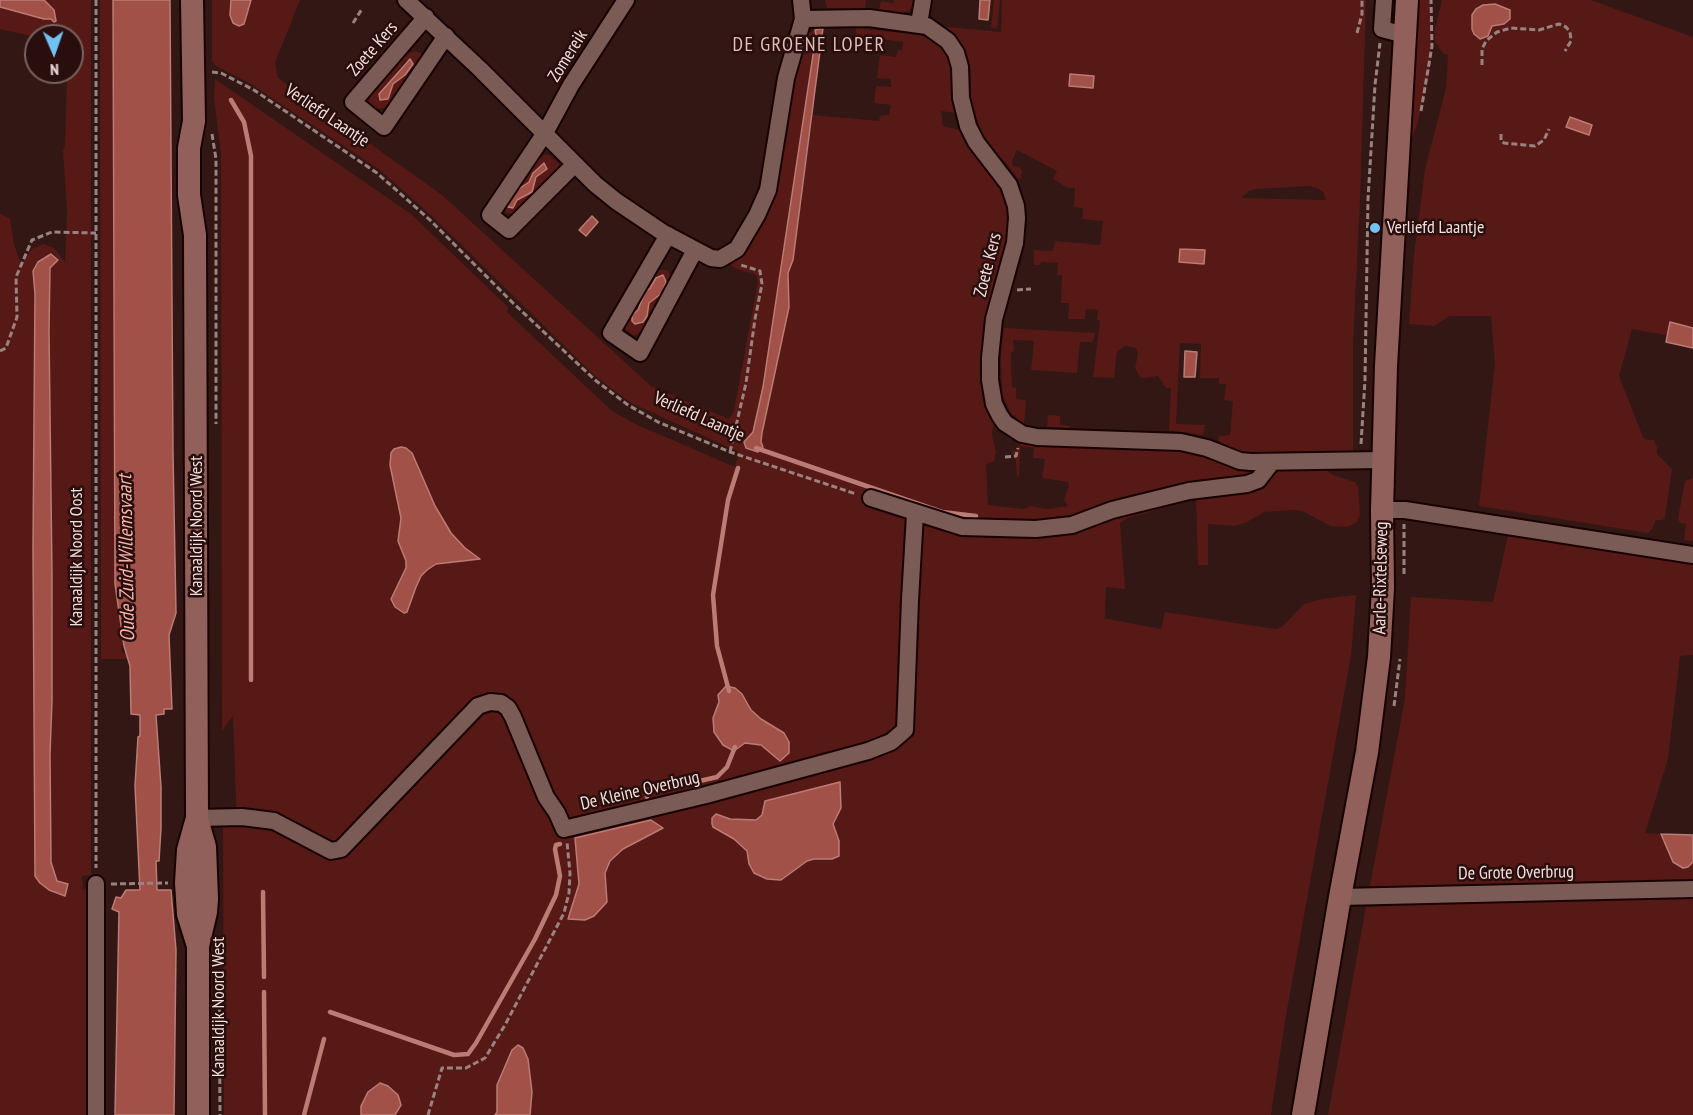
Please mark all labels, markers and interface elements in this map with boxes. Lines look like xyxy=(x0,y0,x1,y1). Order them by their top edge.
street label: Zoete Kers xyxy=(343,17,403,81)
north arrow xyxy=(24,24,84,84)
street label: Zomereik xyxy=(544,26,592,86)
district label: DE GROENE LOPER xyxy=(732,33,886,57)
text: N xyxy=(50,60,59,80)
street label: Verliefd Laantje xyxy=(281,80,373,152)
place label: Verliefd Laantje xyxy=(1387,217,1484,239)
marker: Verliefd Laantje xyxy=(1368,221,1382,235)
street label: Zoete Kers xyxy=(970,231,1006,299)
street label: Verliefd Laantje xyxy=(650,387,748,447)
street label: Kanaaldijk Noord West xyxy=(186,456,208,596)
water label: Oude Zuid-Willemsvaart xyxy=(114,474,140,642)
street label: Kanaaldijk Noord Oost xyxy=(66,487,88,627)
street label: Aarle-Rixtelseweg xyxy=(1369,521,1393,635)
street label: De Kleine Overbrug xyxy=(578,767,702,815)
street label: De Grote Overbrug xyxy=(1458,861,1574,885)
street label: Kanaaldijk Noord West xyxy=(208,937,230,1077)

